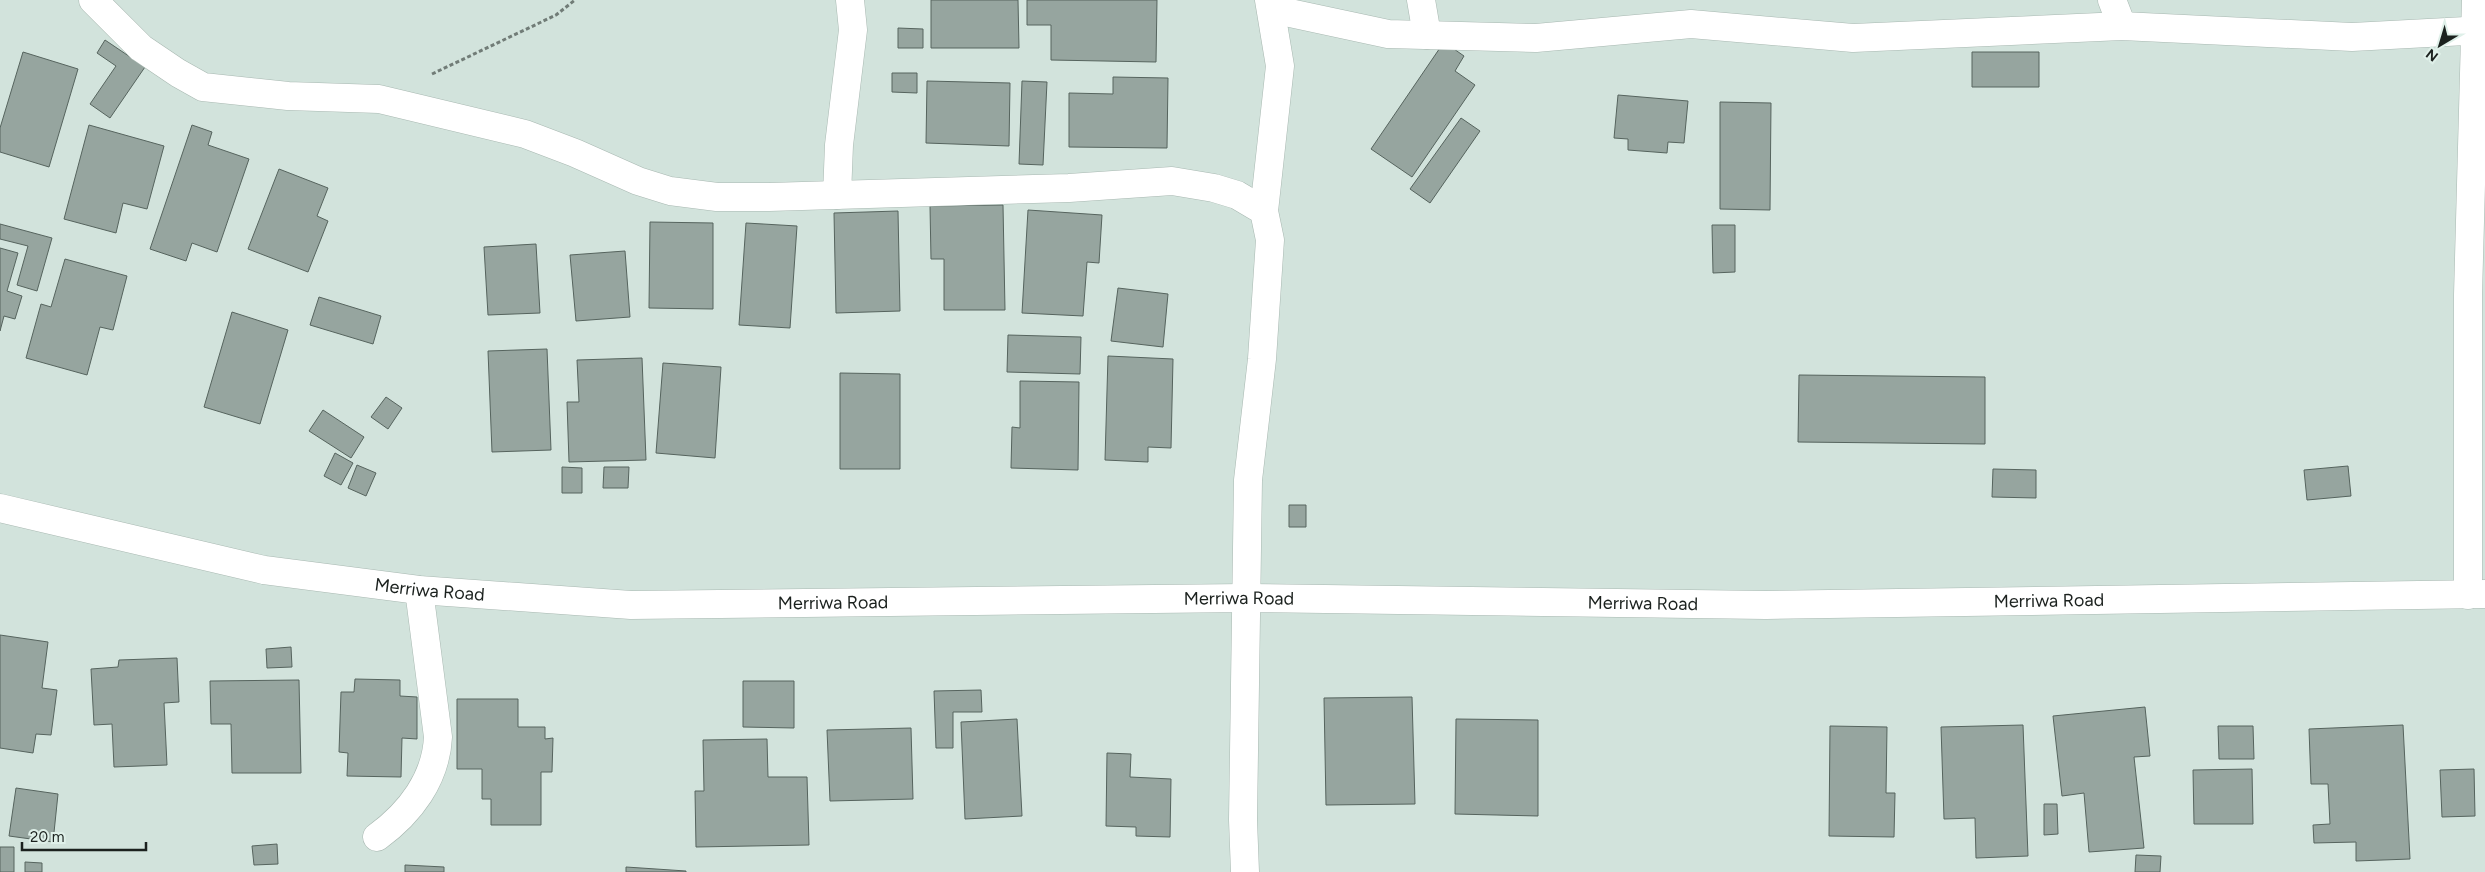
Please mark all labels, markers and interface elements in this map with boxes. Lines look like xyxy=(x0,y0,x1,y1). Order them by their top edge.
north arrow xyxy=(2415,20,2465,70)
text: N xyxy=(2423,45,2442,65)
street label: Merriwa Road xyxy=(373,573,485,606)
street label: Merriwa Road xyxy=(1184,587,1294,610)
street label: Merriwa Road xyxy=(1993,589,2104,613)
street label: Merriwa Road xyxy=(778,591,888,614)
street label: Merriwa Road xyxy=(1588,592,1698,615)
scale bar xyxy=(22,820,146,852)
text: 20 m xyxy=(30,828,64,846)

